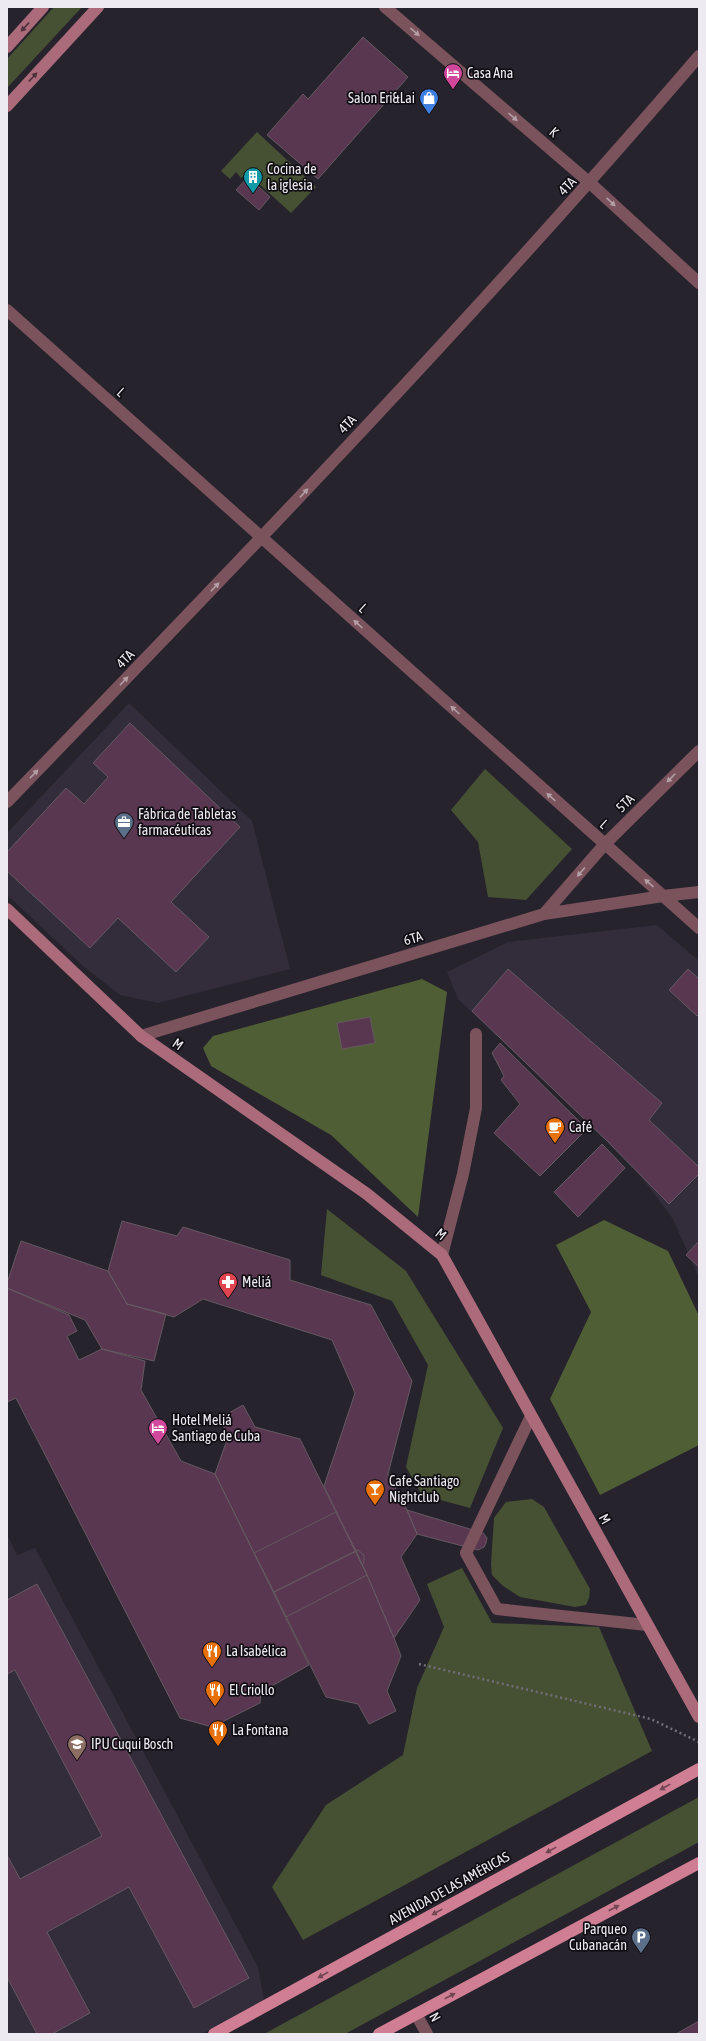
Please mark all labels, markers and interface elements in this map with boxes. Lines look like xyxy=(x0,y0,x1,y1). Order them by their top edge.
one-way arrow xyxy=(20,22,30,32)
one-way arrow xyxy=(409,28,420,37)
hotel icon: Casa Ana xyxy=(442,62,464,90)
place label: Casa Ana xyxy=(467,65,513,81)
one-way arrow xyxy=(29,72,38,82)
shop icon: Salon Eri&Lai xyxy=(418,87,440,115)
place label: Salon Eri&Lai xyxy=(348,90,415,106)
one-way arrow xyxy=(509,112,518,121)
street label: K xyxy=(546,124,562,140)
place label: Cocina de la iglesia xyxy=(267,161,317,193)
building icon: Cocina de la iglesia xyxy=(242,166,264,194)
street label: 4TA xyxy=(555,173,579,198)
one-way arrow xyxy=(606,198,617,207)
street label: L xyxy=(114,384,129,400)
street label: 4TA xyxy=(335,411,359,436)
one-way arrow xyxy=(299,488,309,498)
one-way arrow xyxy=(210,582,220,592)
street label: L xyxy=(356,600,371,616)
one-way arrow xyxy=(353,619,363,628)
street label: 4TA xyxy=(113,647,137,671)
one-way arrow xyxy=(120,676,129,686)
one-way arrow xyxy=(449,706,460,715)
one-way arrow xyxy=(29,769,39,779)
one-way arrow xyxy=(666,773,676,783)
street label: 5TA xyxy=(613,791,637,815)
one-way arrow xyxy=(547,793,556,802)
place label: Fábrica de Tabletas farmacéuticas xyxy=(138,806,236,838)
office icon: Fábrica de Tabletas farmacéuticas xyxy=(113,811,135,839)
street label: L xyxy=(597,816,612,832)
one-way arrow xyxy=(576,866,585,877)
one-way arrow xyxy=(644,879,654,888)
street label: 6TA xyxy=(402,928,425,948)
street label: M xyxy=(170,1035,186,1053)
cafe icon: Café xyxy=(544,1116,566,1144)
place label: Café xyxy=(569,1119,592,1135)
street label: M xyxy=(432,1225,450,1243)
pharmacy icon: Meliá xyxy=(217,1271,239,1299)
place label: Meliá xyxy=(242,1274,271,1290)
place label: Hotel Meliá Santiago de Cuba xyxy=(172,1412,260,1444)
hotel icon: Hotel Meliá Santiago de Cuba xyxy=(147,1417,169,1445)
place label: Cafe Santiago Nightclub xyxy=(389,1473,459,1505)
bar icon: Cafe Santiago Nightclub xyxy=(364,1478,386,1506)
street label: M xyxy=(596,1511,614,1527)
restaurant icon: La Isabélica xyxy=(201,1640,223,1668)
place label: La Isabélica xyxy=(226,1643,286,1659)
restaurant icon: El Criollo xyxy=(204,1679,226,1707)
place label: El Criollo xyxy=(229,1682,275,1698)
restaurant icon: La Fontana xyxy=(207,1719,229,1747)
place label: La Fontana xyxy=(232,1722,288,1738)
school or university icon: IPU Cuqui Bosch xyxy=(66,1733,88,1761)
place label: IPU Cuqui Bosch xyxy=(91,1736,173,1752)
one-way arrow xyxy=(659,1784,671,1791)
one-way arrow xyxy=(545,1846,557,1853)
street label: AVENIDA DE LAS AMÉRICAS xyxy=(386,1848,512,1928)
one-way arrow xyxy=(609,1905,620,1911)
one-way arrow xyxy=(431,1909,443,1915)
place label: Parqueo Cubanacán xyxy=(569,1921,627,1953)
parking icon: Parqueo Cubanacán xyxy=(630,1926,652,1954)
one-way arrow xyxy=(317,1971,329,1978)
one-way arrow xyxy=(445,1992,456,1999)
street label: N xyxy=(426,2010,444,2024)

